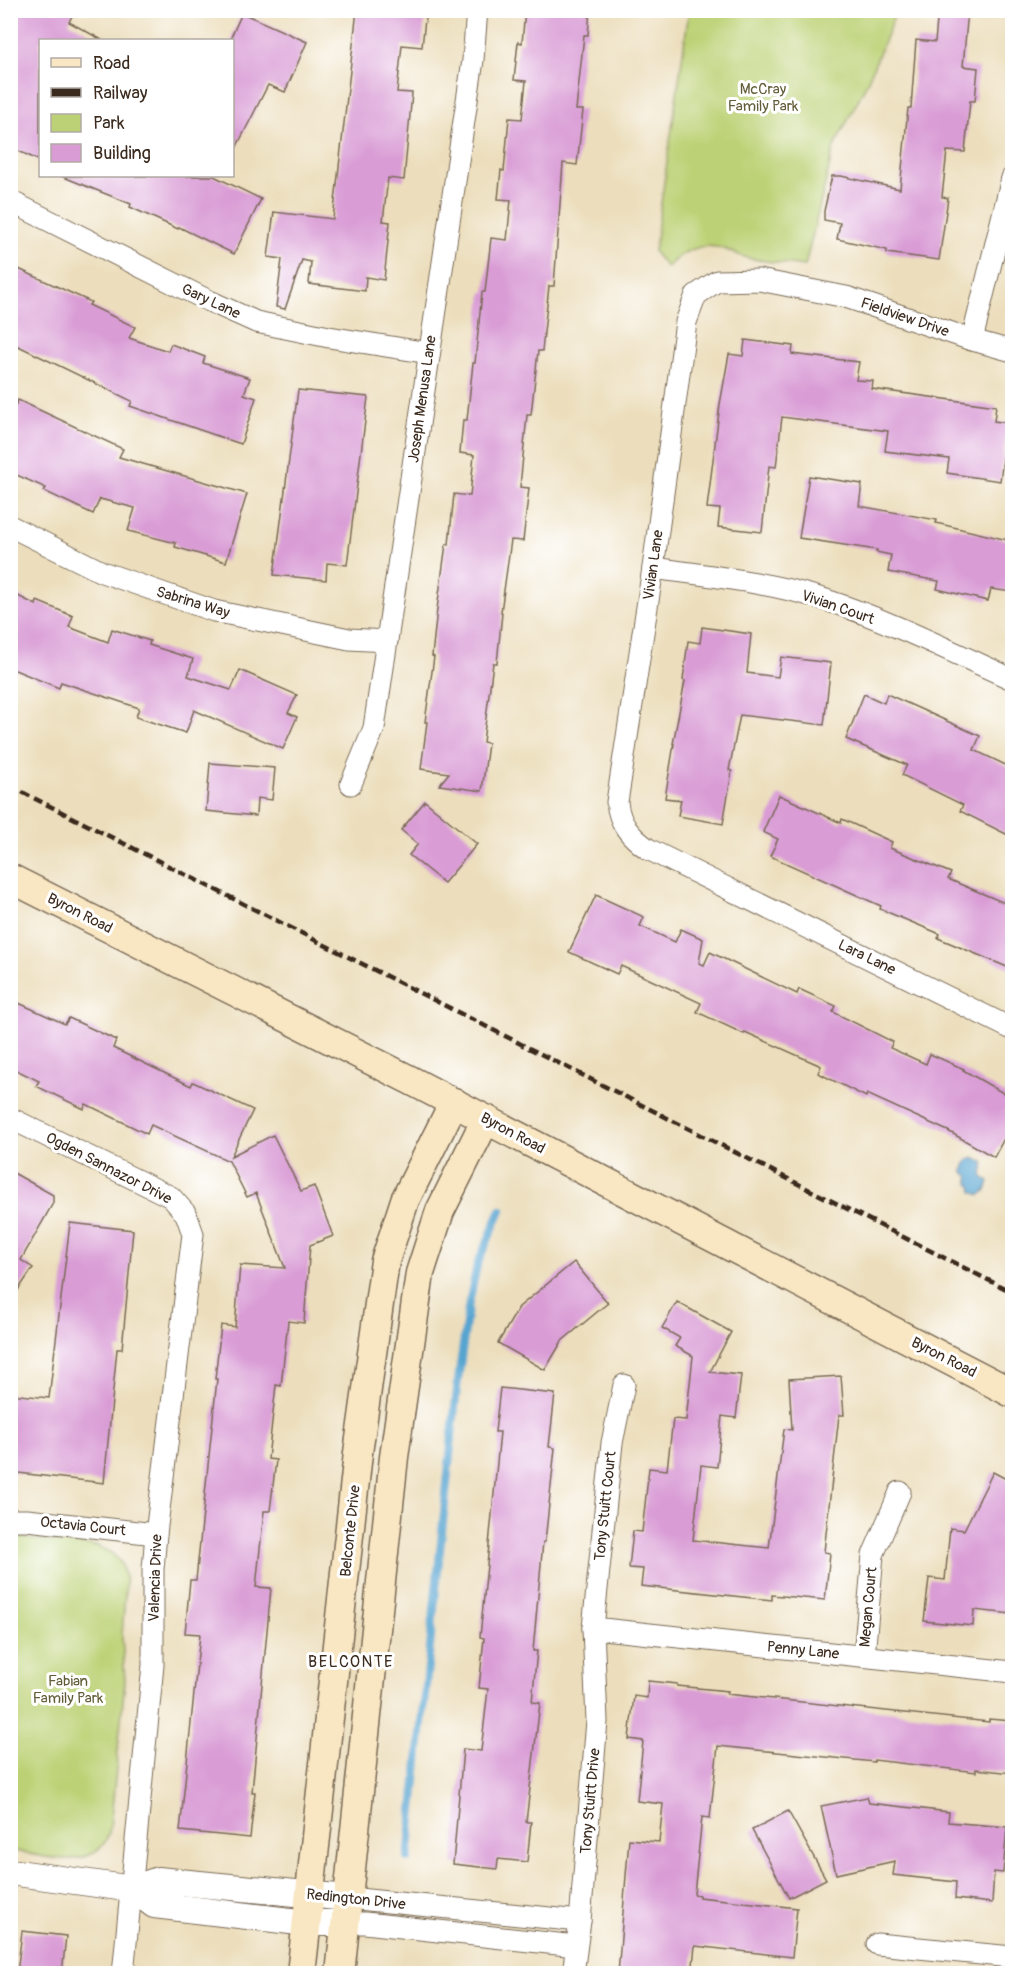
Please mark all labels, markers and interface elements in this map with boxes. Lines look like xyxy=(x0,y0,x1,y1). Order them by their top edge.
legend xyxy=(39,39,234,177)
text: Road xyxy=(93,52,130,75)
park label: McCray Family Park xyxy=(728,80,799,116)
text: Railway xyxy=(93,82,148,105)
text: Park xyxy=(93,112,125,135)
text: Building xyxy=(93,142,151,165)
street label: Gary Lane xyxy=(178,280,244,324)
street label: Fieldview Drive xyxy=(858,293,952,342)
street label: Joseph Menusa Lane xyxy=(404,334,441,464)
street label: Vivian Lane xyxy=(639,528,668,601)
street label: Sabrina Way xyxy=(154,582,232,623)
street label: Vivian Court xyxy=(799,586,878,629)
street label: Byron Road xyxy=(44,889,116,938)
street label: Lara Lane xyxy=(835,935,899,980)
street label: Byron Road xyxy=(477,1108,548,1158)
street label: Ogden Sannazor Drive xyxy=(42,1128,176,1209)
street label: Byron Road xyxy=(908,1333,980,1382)
street label: Tony Stuitt Court xyxy=(590,1449,621,1562)
street label: Belconte Drive xyxy=(336,1484,365,1578)
street label: Octavia Court xyxy=(39,1513,128,1541)
street label: Valencia Drive xyxy=(144,1533,167,1622)
street label: Megan Court xyxy=(856,1565,882,1648)
street label: Penny Lane xyxy=(766,1637,841,1664)
district label: BELCONTE xyxy=(308,1652,394,1672)
park label: Fabian Family Park xyxy=(33,1672,104,1708)
street label: Tony Stuitt Drive xyxy=(576,1747,605,1855)
street label: Redington Drive xyxy=(305,1885,407,1914)

